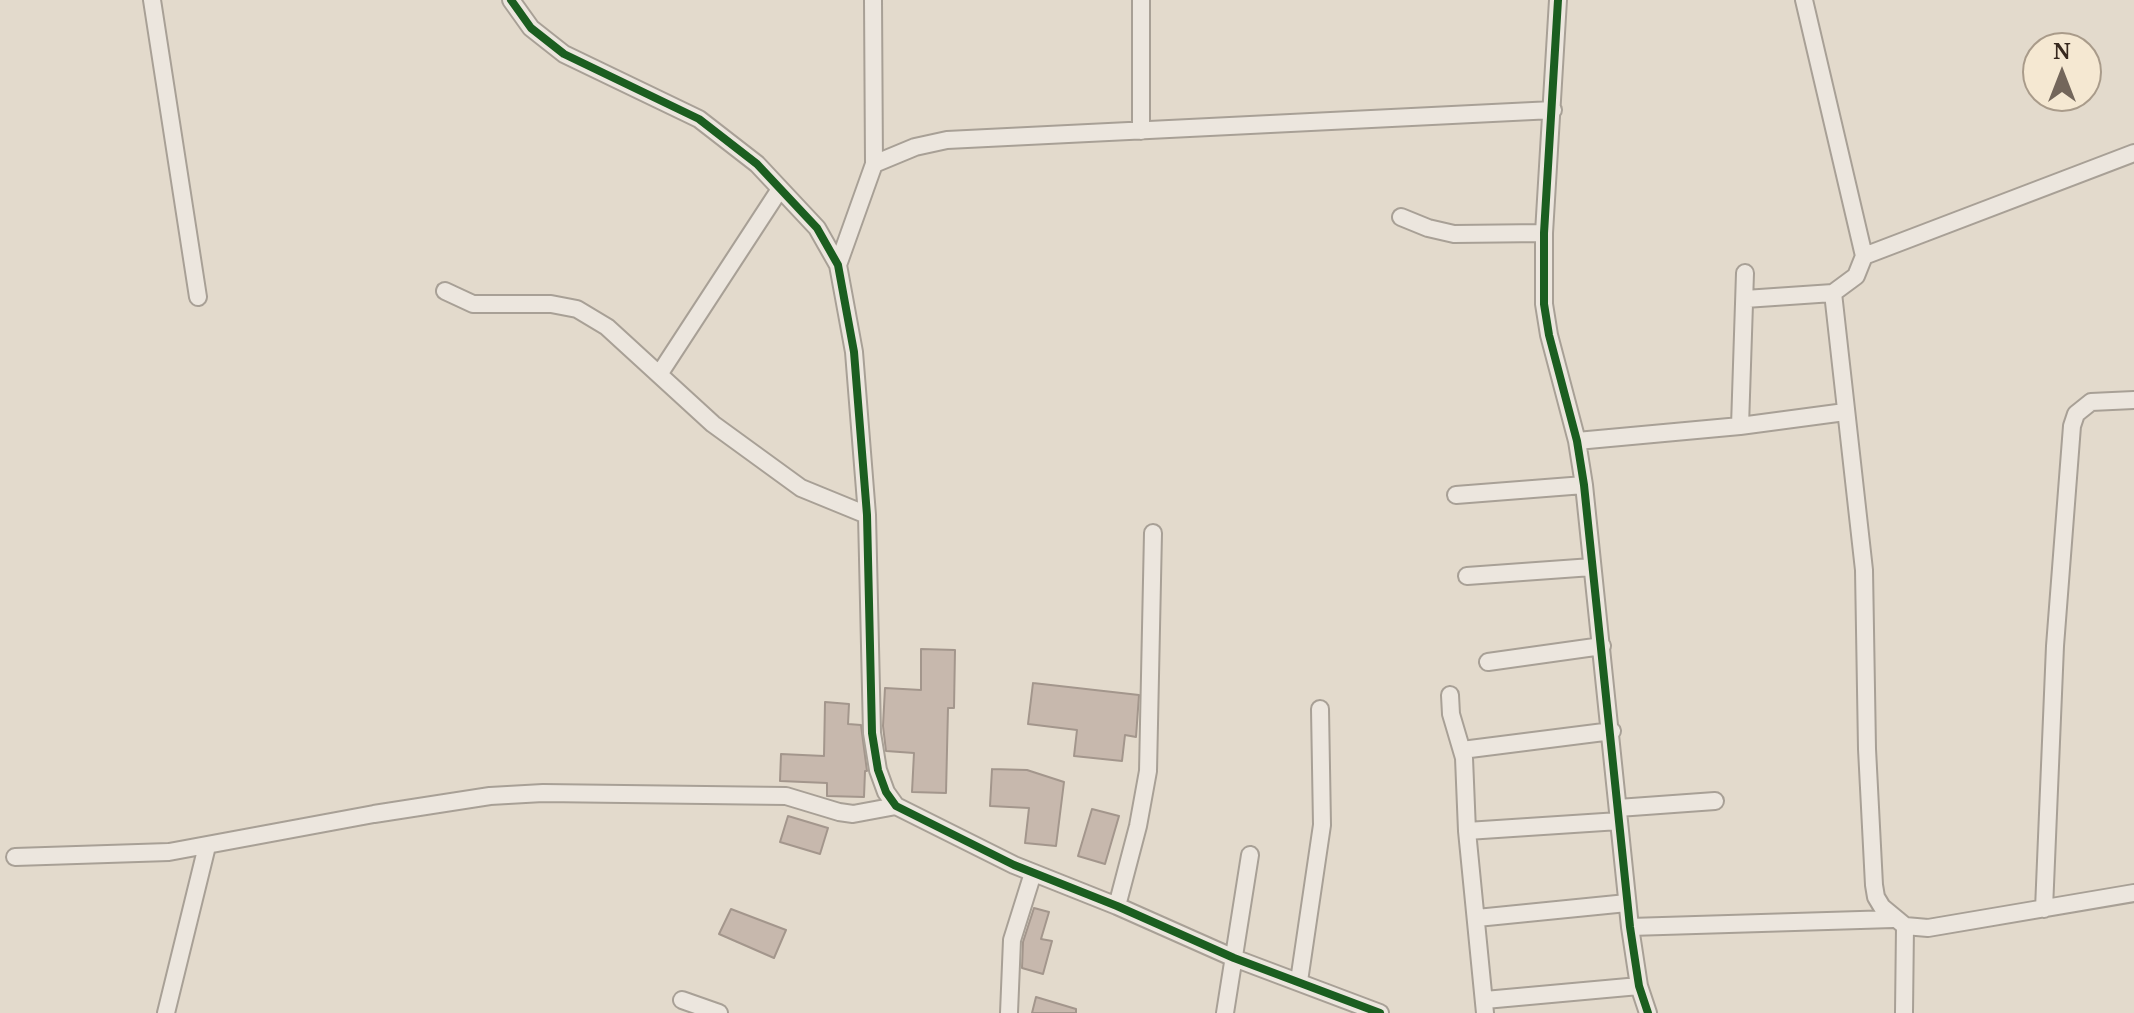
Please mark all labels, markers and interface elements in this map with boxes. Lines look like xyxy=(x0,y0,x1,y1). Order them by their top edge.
north arrow xyxy=(2022,32,2102,112)
text: N xyxy=(2053,35,2071,65)

